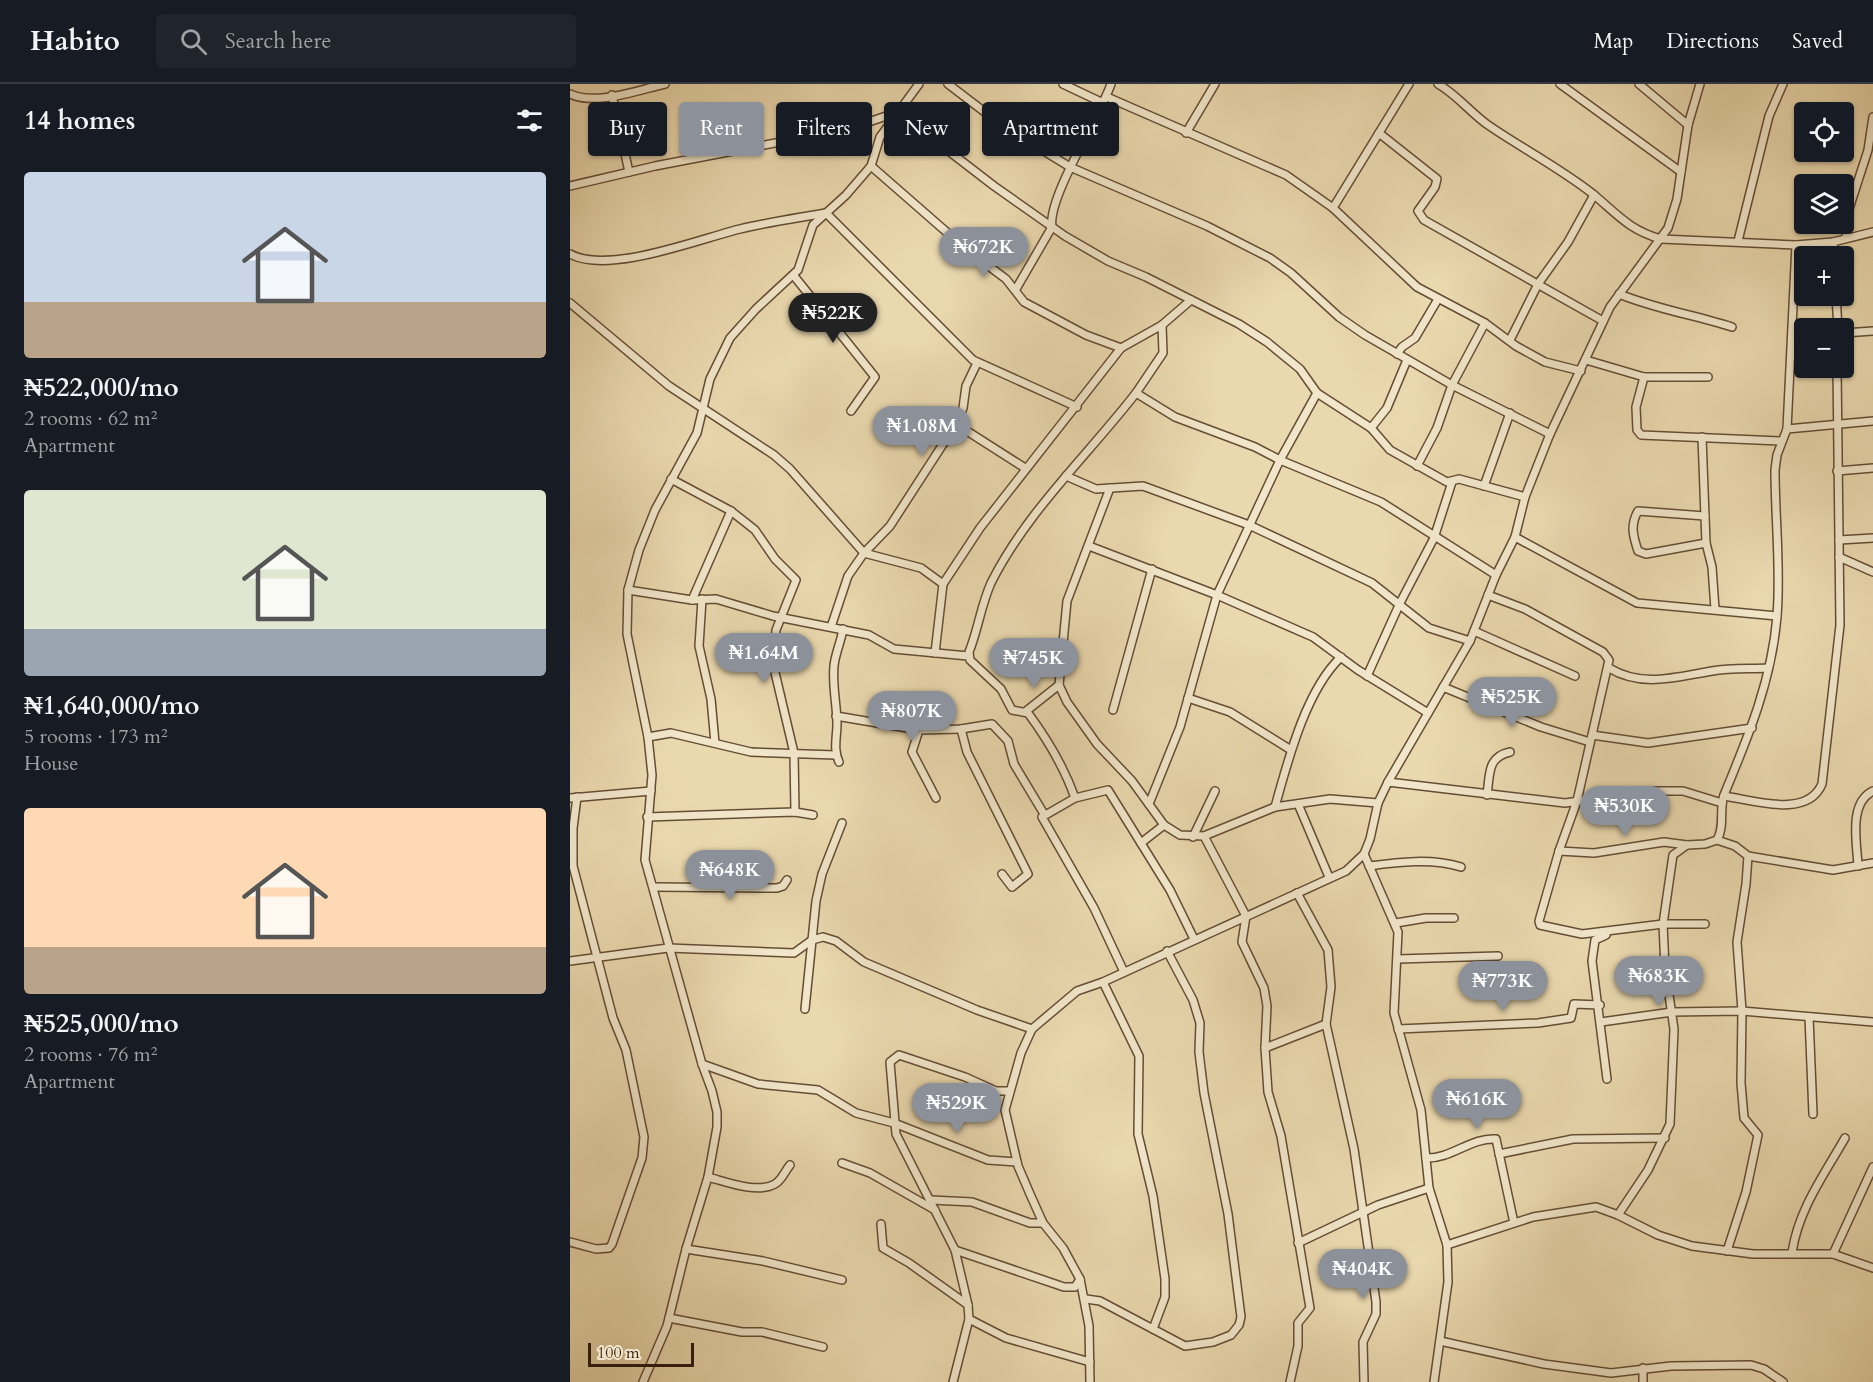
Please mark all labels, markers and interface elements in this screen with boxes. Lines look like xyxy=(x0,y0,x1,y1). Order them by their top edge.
search box xyxy=(156,14,576,68)
text: Habito xyxy=(30,22,120,60)
icon: search xyxy=(177,25,210,58)
text: Search here xyxy=(225,26,331,56)
text: Map xyxy=(1593,27,1633,56)
text: Directions xyxy=(1666,27,1759,56)
text: Saved xyxy=(1792,27,1843,56)
chip: Buy xyxy=(588,102,667,156)
chip: Rent xyxy=(679,102,764,156)
chip: Filters xyxy=(776,102,872,156)
chip: New xyxy=(884,102,970,156)
chip: Apartment xyxy=(982,102,1119,156)
map controls xyxy=(1794,102,1854,378)
button: locate xyxy=(1794,102,1854,162)
text: 14 homes xyxy=(24,103,135,138)
icon: filters xyxy=(513,104,546,137)
button: layers xyxy=(1794,174,1854,234)
icon: home xyxy=(231,211,339,319)
pin: ₦672K xyxy=(942,227,1026,278)
text: ₦672K xyxy=(953,233,1015,260)
button: + xyxy=(1794,246,1854,306)
pin: ₦522K xyxy=(791,293,875,344)
text: ₦522K xyxy=(802,299,864,326)
button: − xyxy=(1794,318,1854,378)
text: ₦522,000/mo xyxy=(24,370,179,405)
text: 2 rooms · 62 m² xyxy=(24,405,157,432)
pin: ₦1.08M xyxy=(873,406,971,457)
text: ₦1.08M xyxy=(887,412,957,439)
text: Apartment xyxy=(24,432,115,459)
icon: home xyxy=(231,529,339,637)
pin: ₦1.64M xyxy=(715,633,813,684)
pin: ₦745K xyxy=(992,638,1076,689)
text: ₦1.64M xyxy=(729,639,799,666)
text: ₦745K xyxy=(1003,644,1065,671)
pin: ₦525K xyxy=(1470,677,1554,728)
text: ₦525K xyxy=(1481,683,1543,710)
text: ₦1,640,000/mo xyxy=(24,688,200,723)
pin: ₦807K xyxy=(870,691,954,742)
text: ₦807K xyxy=(881,697,943,724)
text: 5 rooms · 173 m² xyxy=(24,723,168,750)
text: House xyxy=(24,750,78,777)
pin: ₦530K xyxy=(1583,786,1667,837)
text: ₦530K xyxy=(1594,792,1656,819)
icon: home xyxy=(231,847,339,955)
pin: ₦648K xyxy=(688,850,772,901)
text: ₦648K xyxy=(699,856,761,883)
pin: ₦683K xyxy=(1617,956,1701,1007)
pin: ₦773K xyxy=(1461,961,1545,1012)
text: ₦683K xyxy=(1628,962,1690,989)
text: ₦773K xyxy=(1472,967,1534,994)
text: ₦525,000/mo xyxy=(24,1006,179,1041)
text: 2 rooms · 76 m² xyxy=(24,1041,157,1068)
text: Apartment xyxy=(24,1068,115,1095)
pin: ₦616K xyxy=(1435,1079,1519,1130)
pin: ₦529K xyxy=(915,1083,999,1134)
text: ₦616K xyxy=(1446,1085,1508,1112)
text: ₦529K xyxy=(926,1089,988,1116)
pin: ₦404K xyxy=(1321,1249,1405,1300)
text: ₦404K xyxy=(1332,1255,1394,1282)
scale bar xyxy=(588,1340,694,1368)
text: 100 m xyxy=(597,1342,639,1364)

